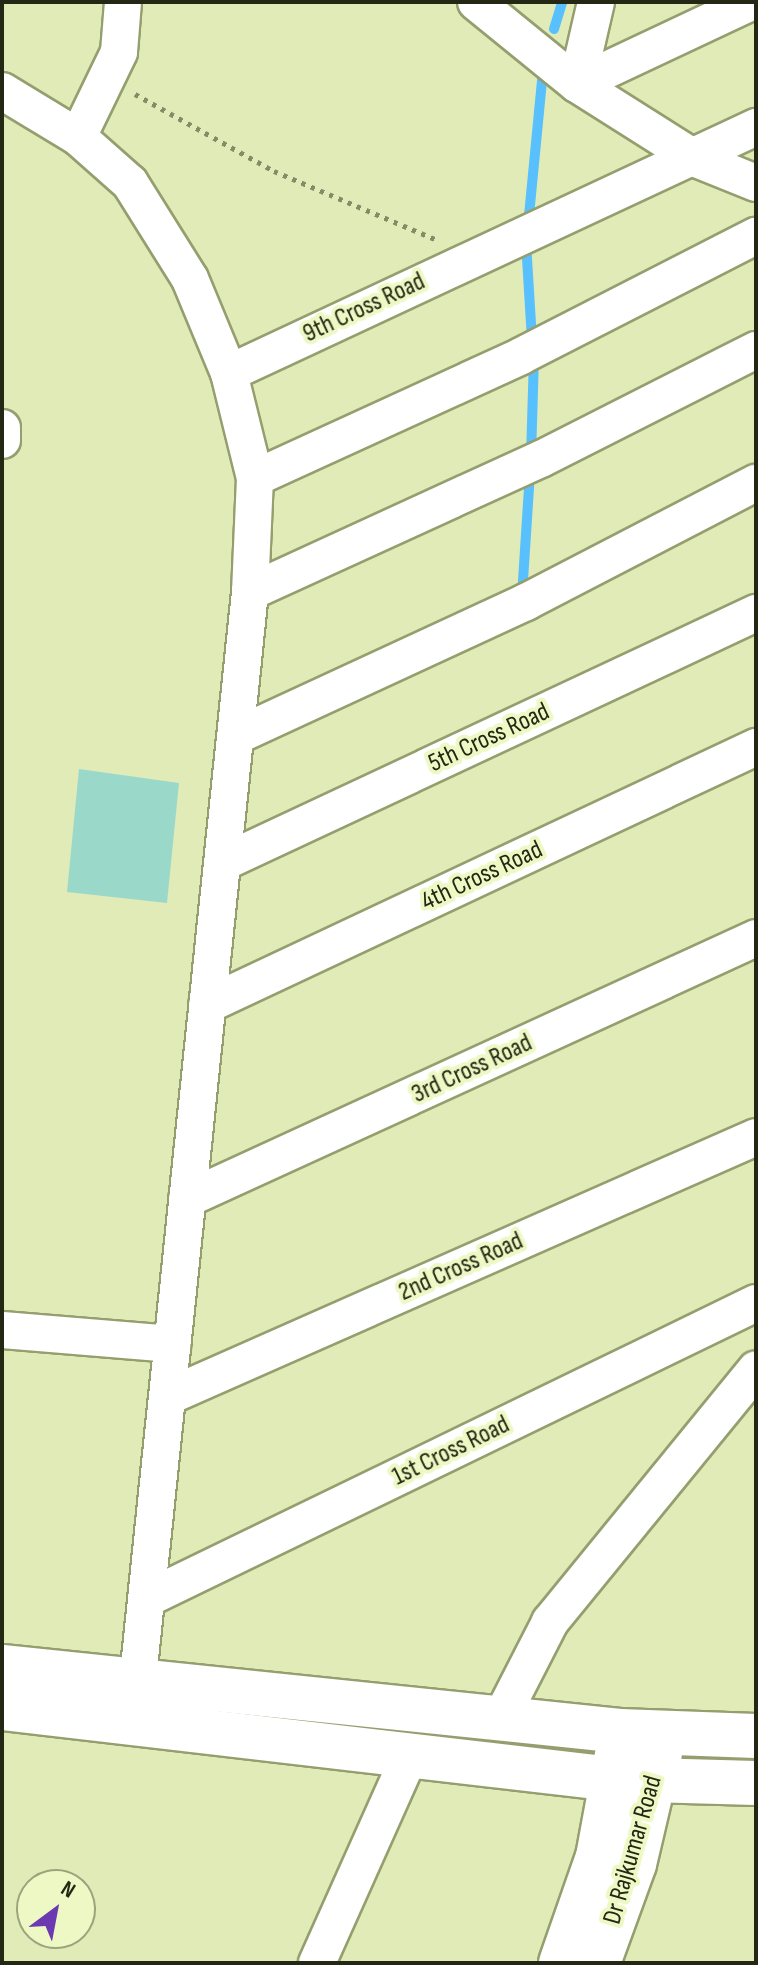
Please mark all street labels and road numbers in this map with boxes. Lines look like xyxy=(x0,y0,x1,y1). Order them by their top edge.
street label: 9th Cross Road xyxy=(298,266,430,350)
street label: 5th Cross Road xyxy=(424,696,554,780)
street label: 4th Cross Road xyxy=(416,834,548,918)
street label: 3rd Cross Road xyxy=(407,1028,537,1110)
street label: 2nd Cross Road xyxy=(394,1226,528,1308)
street label: 1st Cross Road xyxy=(387,1409,515,1493)
street label: Dr Rajkumar Road xyxy=(597,1772,669,1928)

